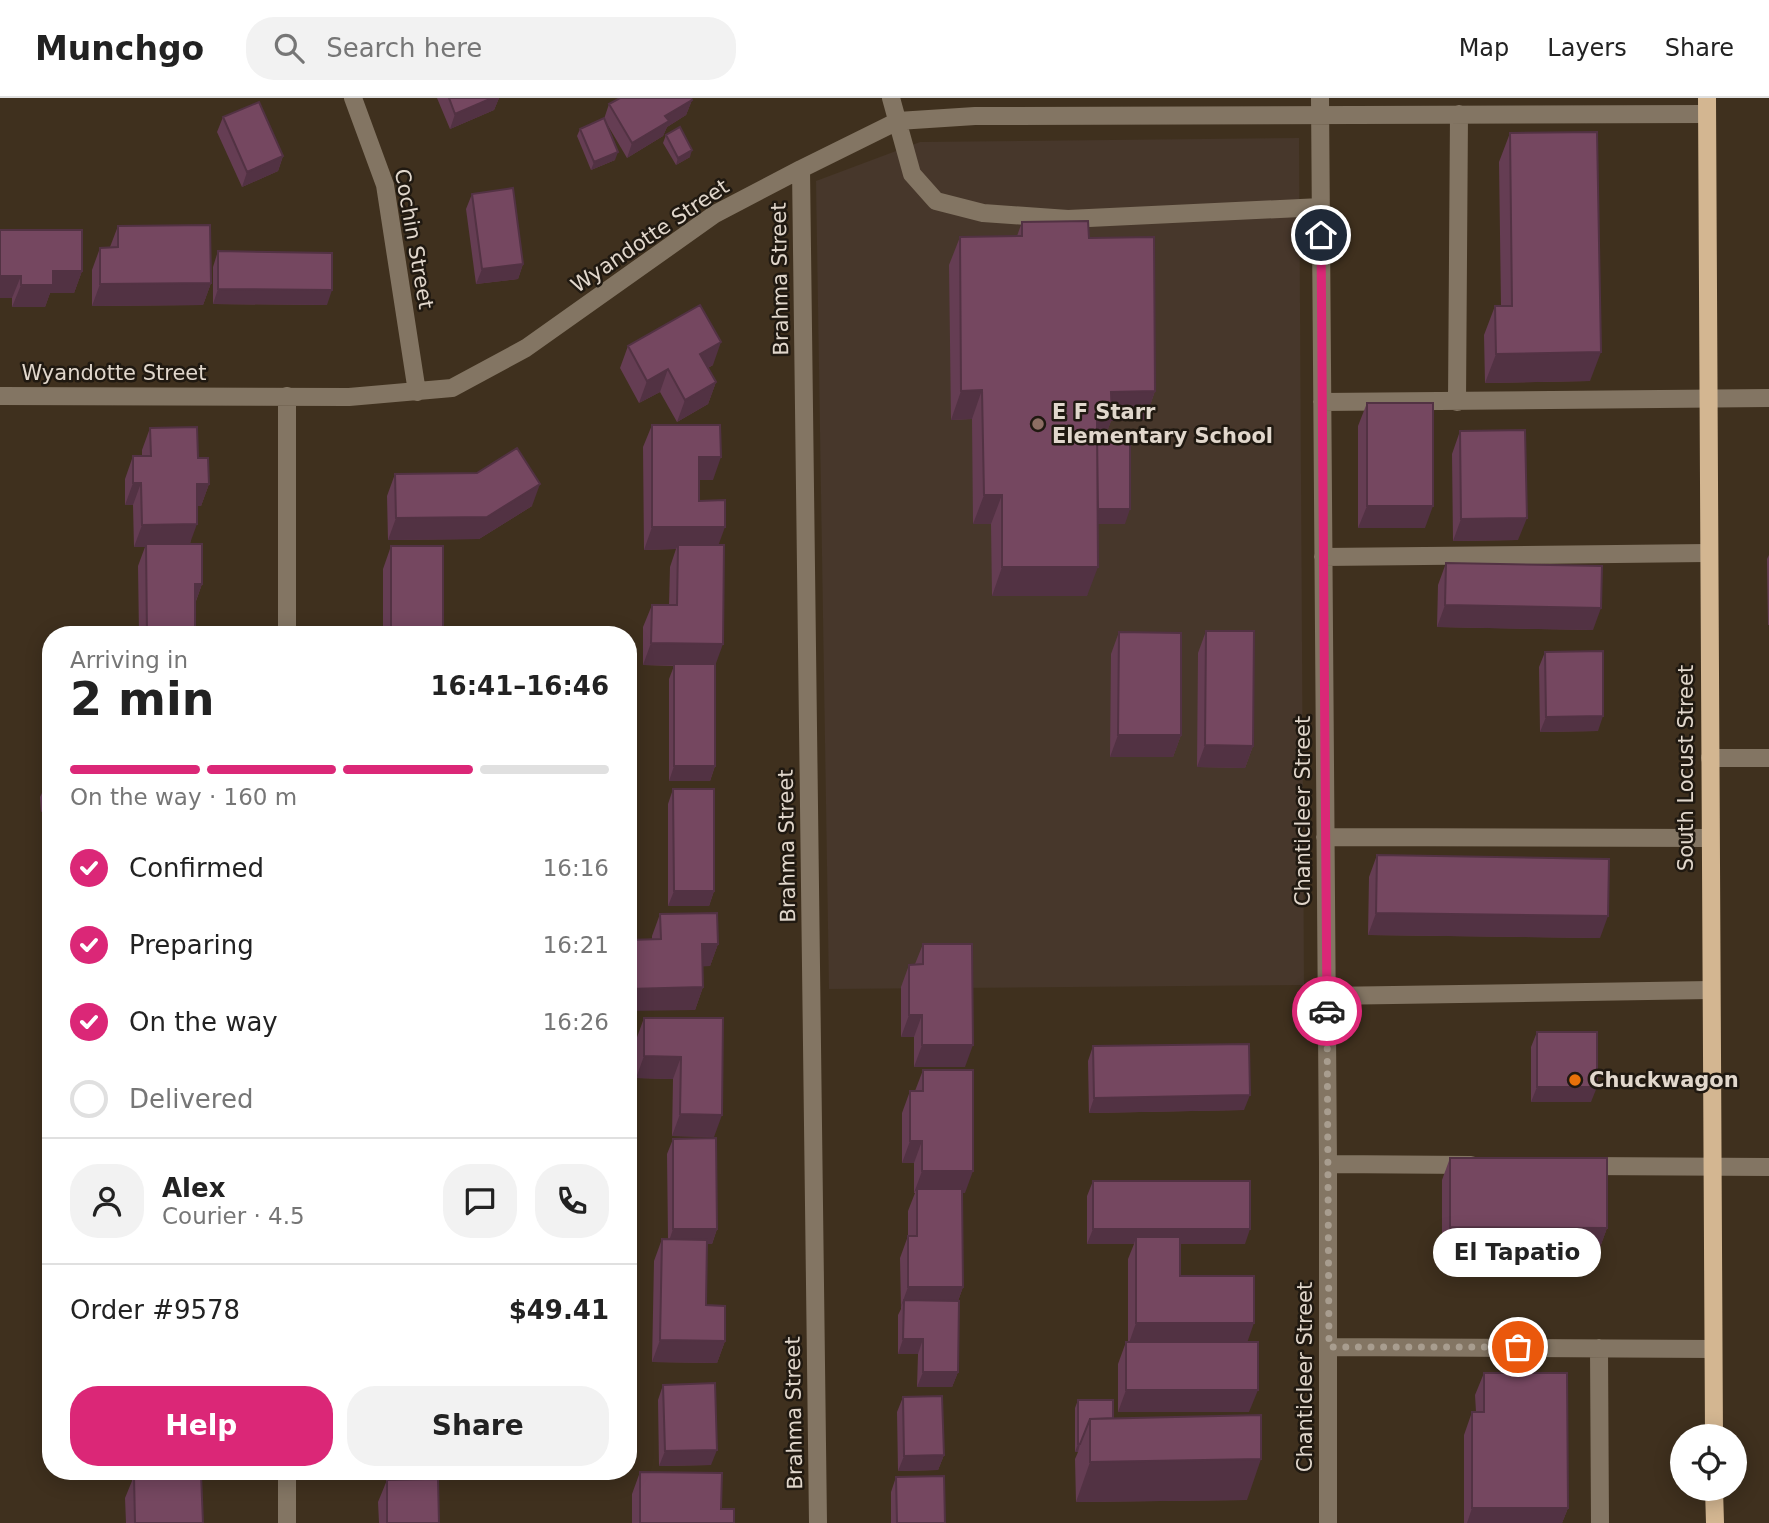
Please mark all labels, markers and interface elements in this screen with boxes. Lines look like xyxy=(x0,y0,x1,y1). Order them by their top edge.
search box xyxy=(246,17,736,80)
text: Munchgo xyxy=(35,29,204,68)
icon: search xyxy=(270,29,308,67)
text: Search here xyxy=(326,33,482,63)
text: Map xyxy=(1459,34,1509,62)
text: Layers xyxy=(1547,34,1627,62)
text: Share xyxy=(1665,34,1734,62)
street label: Cochin Street xyxy=(390,167,438,311)
street label: Wyandotte Street xyxy=(567,174,733,298)
street label: Brahma Street xyxy=(767,202,793,356)
pin xyxy=(1291,205,1351,265)
icon: home xyxy=(1302,216,1340,254)
street label: Wyandotte Street xyxy=(21,361,207,385)
place label: E F Starr Elementary School xyxy=(1052,400,1273,448)
marker: E F Starr Elementary School xyxy=(1030,416,1046,432)
text: Arriving in xyxy=(70,647,188,673)
street label: South Locust Street xyxy=(1674,665,1698,871)
text: 16:41–16:46 xyxy=(430,671,609,701)
text: 2 min xyxy=(70,672,214,726)
street label: Chanticleer Street xyxy=(1291,716,1315,906)
street label: Brahma Street xyxy=(774,769,800,923)
text: On the way · 160 m xyxy=(70,784,297,810)
icon: check xyxy=(70,849,108,887)
text: Confirmed xyxy=(129,853,264,883)
text: 16:16 xyxy=(543,855,609,881)
icon: check xyxy=(70,926,108,964)
text: Preparing xyxy=(129,930,254,960)
text: 16:21 xyxy=(543,932,609,958)
courier xyxy=(1292,976,1362,1046)
icon: car xyxy=(1308,992,1346,1030)
icon: check xyxy=(70,1003,108,1041)
text: On the way xyxy=(129,1007,278,1037)
text: 16:26 xyxy=(543,1009,609,1035)
place label: Chuckwagon xyxy=(1589,1068,1739,1092)
marker: Chuckwagon xyxy=(1567,1072,1583,1088)
text: Delivered xyxy=(129,1084,253,1114)
button: person xyxy=(70,1164,144,1238)
button: chat xyxy=(443,1164,517,1238)
button: phone xyxy=(535,1164,609,1238)
text: Alex xyxy=(162,1173,225,1203)
text: Courier · 4.5 xyxy=(162,1203,305,1229)
callout: El Tapatio xyxy=(1434,1228,1602,1277)
text: El Tapatio xyxy=(1454,1239,1580,1265)
street label: Chanticleer Street xyxy=(1293,1282,1317,1472)
text: Order #9578 xyxy=(70,1295,240,1325)
text: $49.41 xyxy=(509,1295,609,1325)
pin xyxy=(1488,1317,1548,1377)
icon: bag xyxy=(1499,1328,1537,1366)
street label: Brahma Street xyxy=(781,1336,807,1490)
button: Help xyxy=(70,1386,333,1466)
button: Share xyxy=(347,1386,609,1466)
map controls xyxy=(1670,1424,1747,1501)
button: locate xyxy=(1670,1424,1747,1501)

